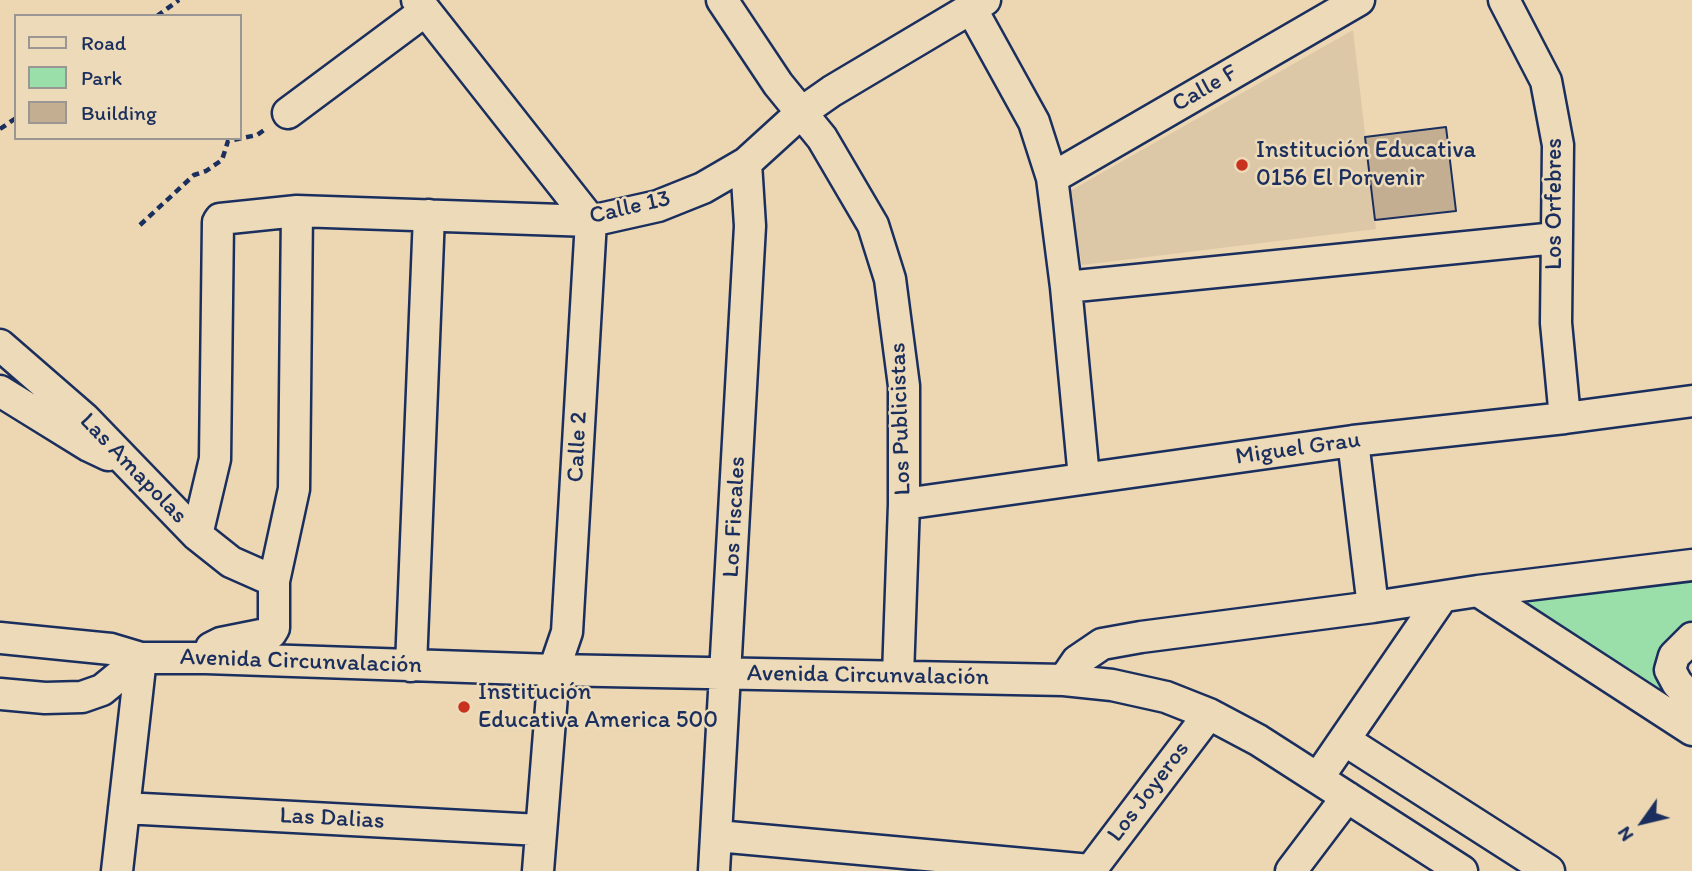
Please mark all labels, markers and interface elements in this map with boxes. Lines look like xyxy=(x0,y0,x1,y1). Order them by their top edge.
legend xyxy=(14,14,242,140)
text: Road xyxy=(81,30,126,55)
street label: Calle F xyxy=(1167,59,1243,119)
text: Park xyxy=(81,65,122,90)
text: Building xyxy=(81,100,157,125)
place label: Institución Educativa 0156 El Porvenir xyxy=(1256,137,1476,193)
street label: Los Orfebres xyxy=(1541,138,1569,270)
marker: Institución Educativa 0156 El Porvenir xyxy=(1234,157,1250,173)
street label: Calle 13 xyxy=(587,185,673,231)
street label: Los Publicistas xyxy=(884,342,918,496)
street label: Las Amapolas xyxy=(73,408,193,530)
street label: Calle 2 xyxy=(562,411,594,483)
street label: Miguel Grau xyxy=(1234,426,1362,472)
street label: Los Fiscales xyxy=(717,456,753,578)
street label: Avenida Circunvalación xyxy=(179,643,423,681)
street label: Avenida Circunvalación xyxy=(747,659,989,693)
place label: Institución Educativa America 500 xyxy=(478,679,718,735)
marker: Institución Educativa America 500 xyxy=(456,699,472,715)
street label: Los Joyeros xyxy=(1102,736,1196,848)
north arrow xyxy=(1608,787,1678,857)
street label: Las Dalias xyxy=(279,802,385,836)
text: N xyxy=(1612,822,1638,846)

